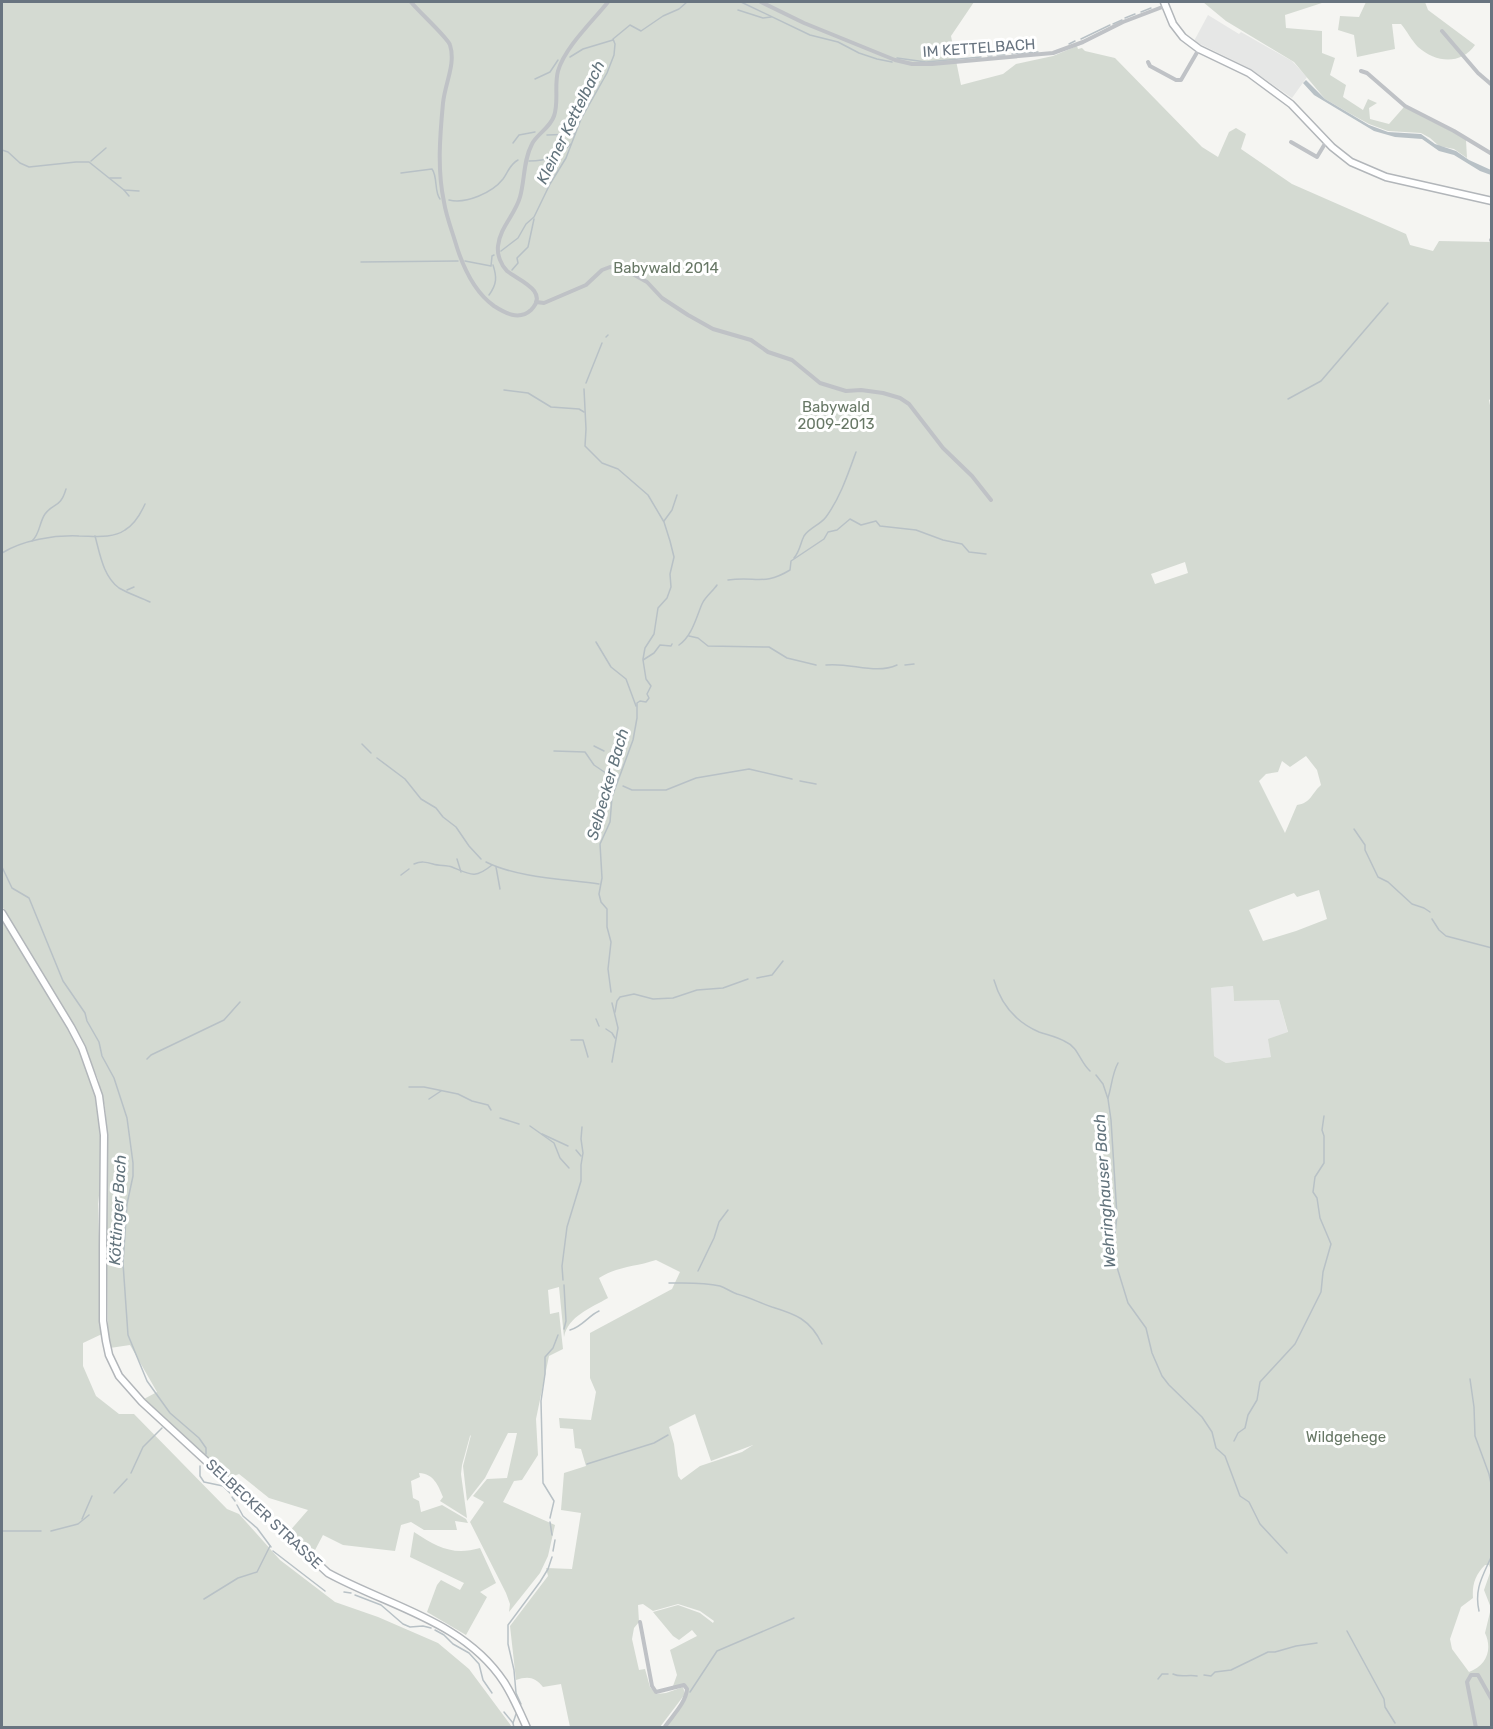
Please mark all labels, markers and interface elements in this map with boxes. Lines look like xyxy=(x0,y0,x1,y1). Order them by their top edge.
street label: IM KETTELBACH xyxy=(922,35,1036,61)
water label: Kleiner Kettelbach xyxy=(532,57,609,187)
park label: Babywald 2014 xyxy=(613,259,719,277)
park label: Babywald 2009-2013 xyxy=(798,398,874,433)
water label: Selbecker Bach xyxy=(582,726,632,842)
water label: Wehringhauser Bach xyxy=(1090,1113,1119,1269)
water label: Köttinger Bach xyxy=(105,1154,130,1266)
park label: Wildgehege xyxy=(1306,1428,1386,1446)
street label: SELBECKER STRASSE xyxy=(202,1455,326,1573)

